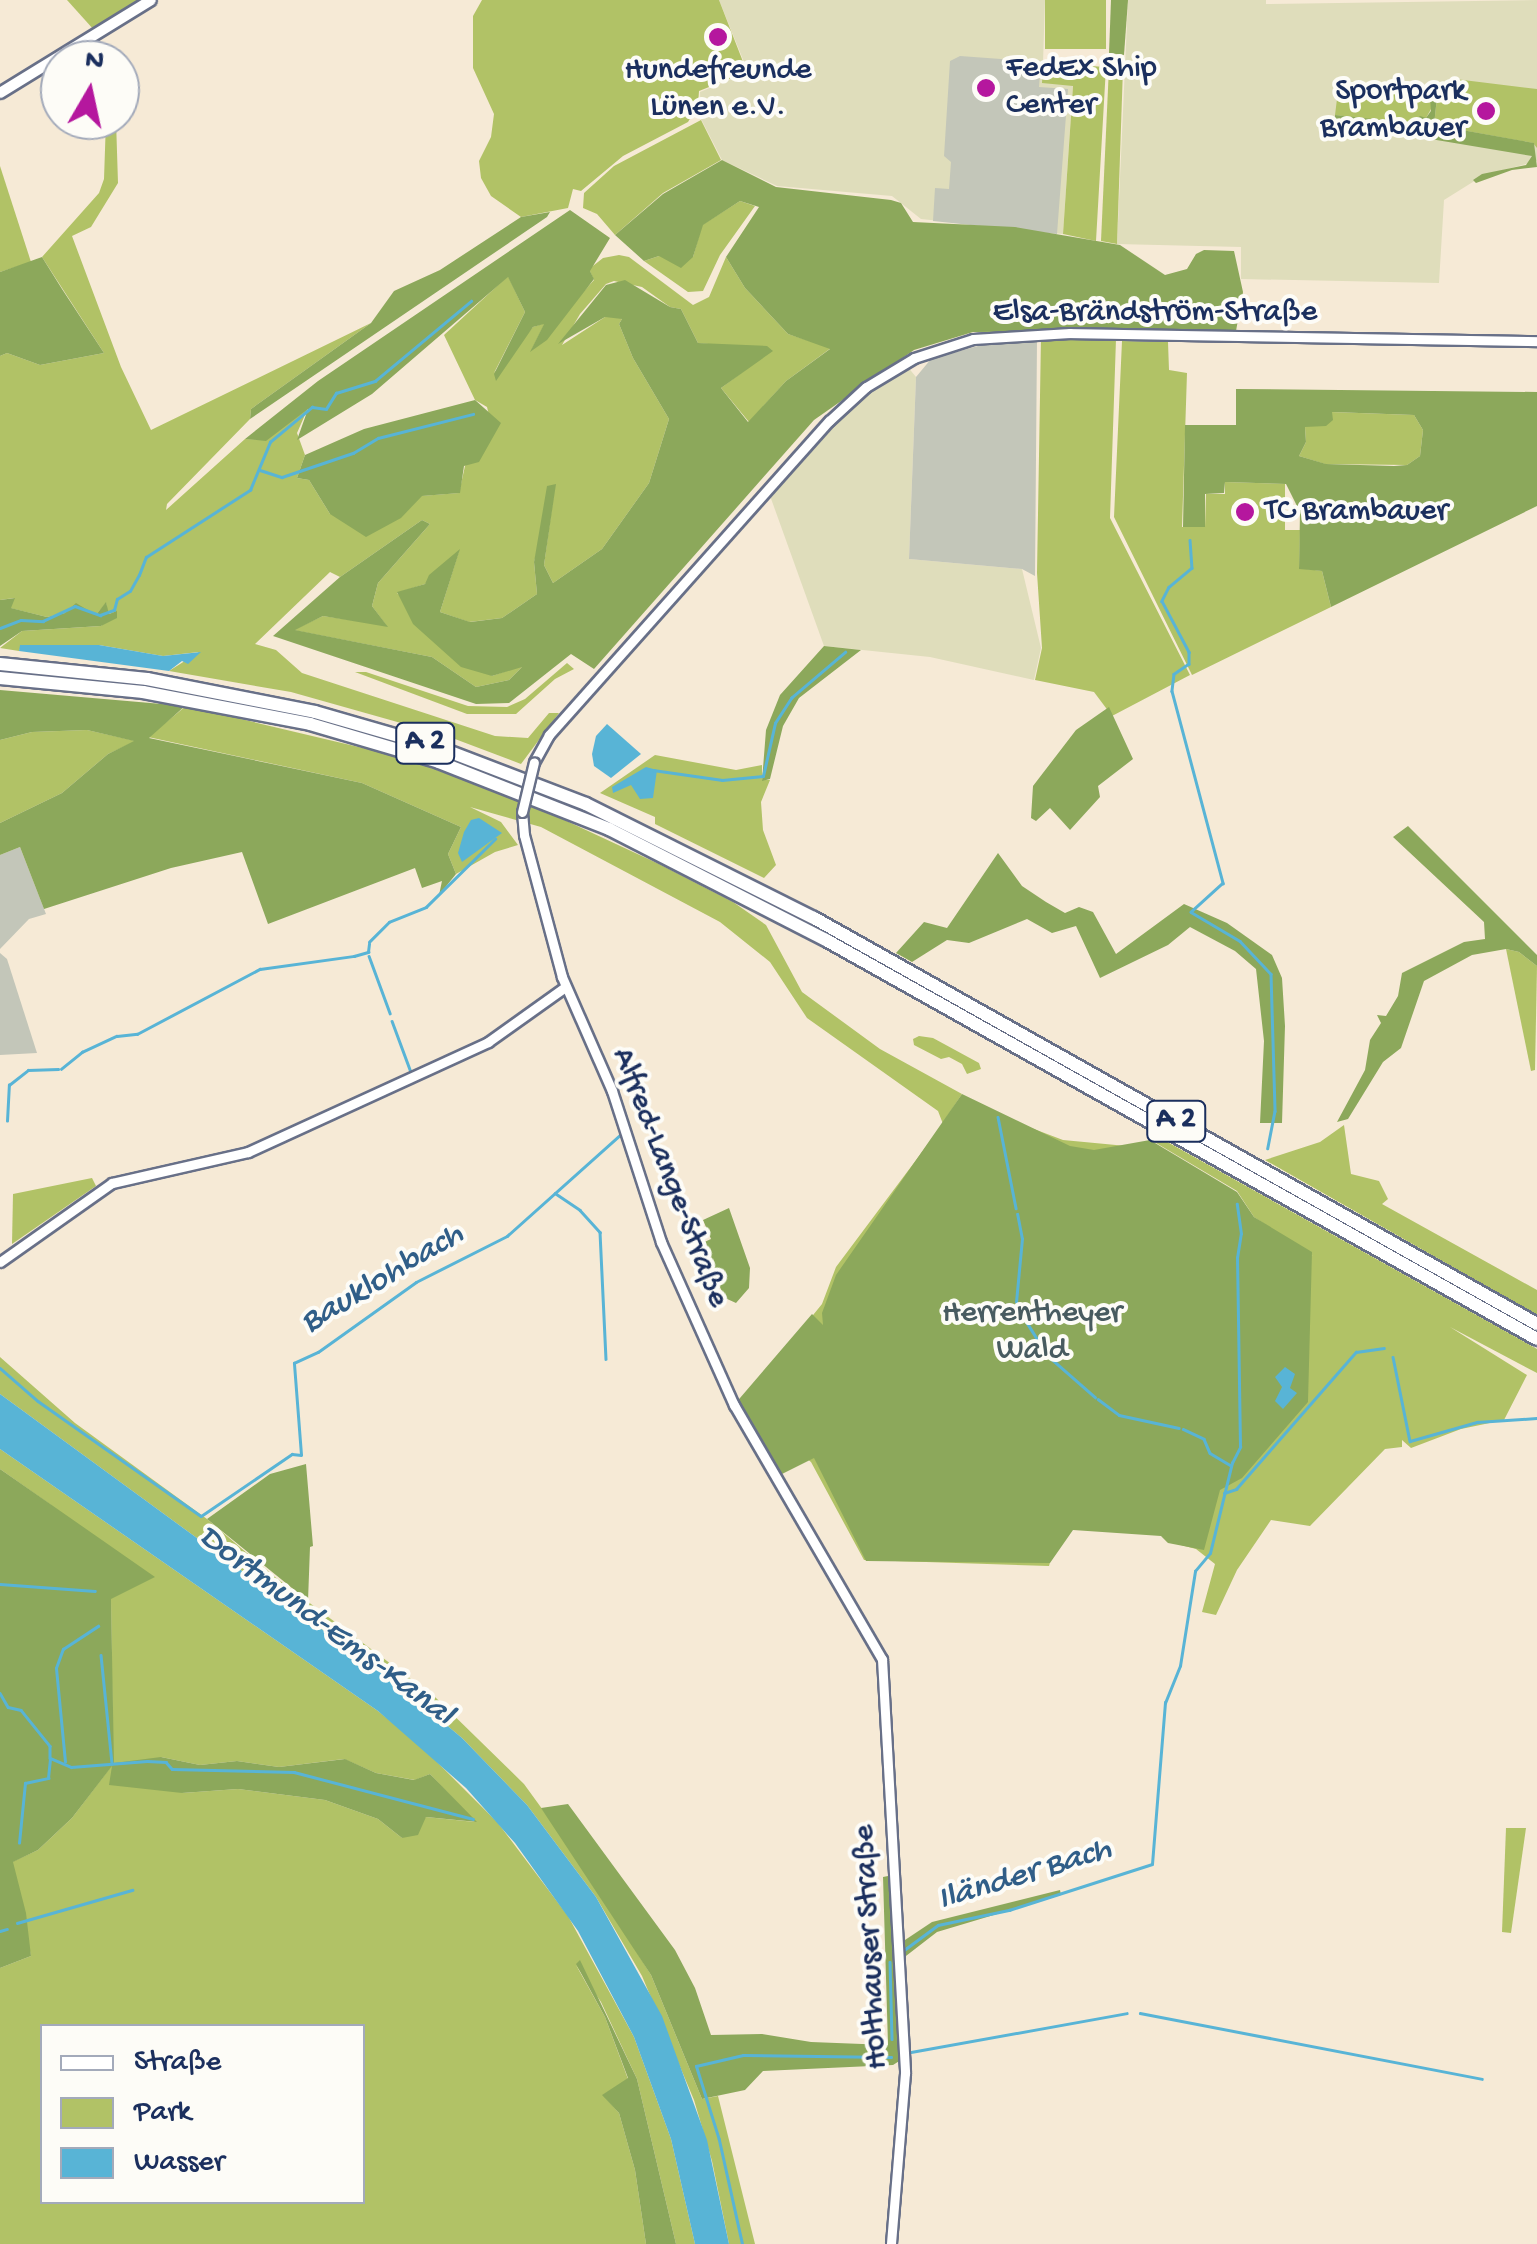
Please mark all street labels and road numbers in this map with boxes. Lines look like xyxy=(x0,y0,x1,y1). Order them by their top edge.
street label: Elsa-Brändström-Straße xyxy=(993,294,1317,332)
road number: A 2 xyxy=(395,718,455,768)
street label: Alfred-Lange-Straße xyxy=(602,1043,736,1313)
road number: A 2 xyxy=(1146,1096,1206,1146)
street label: Holthauser Straße xyxy=(846,1824,898,2070)

